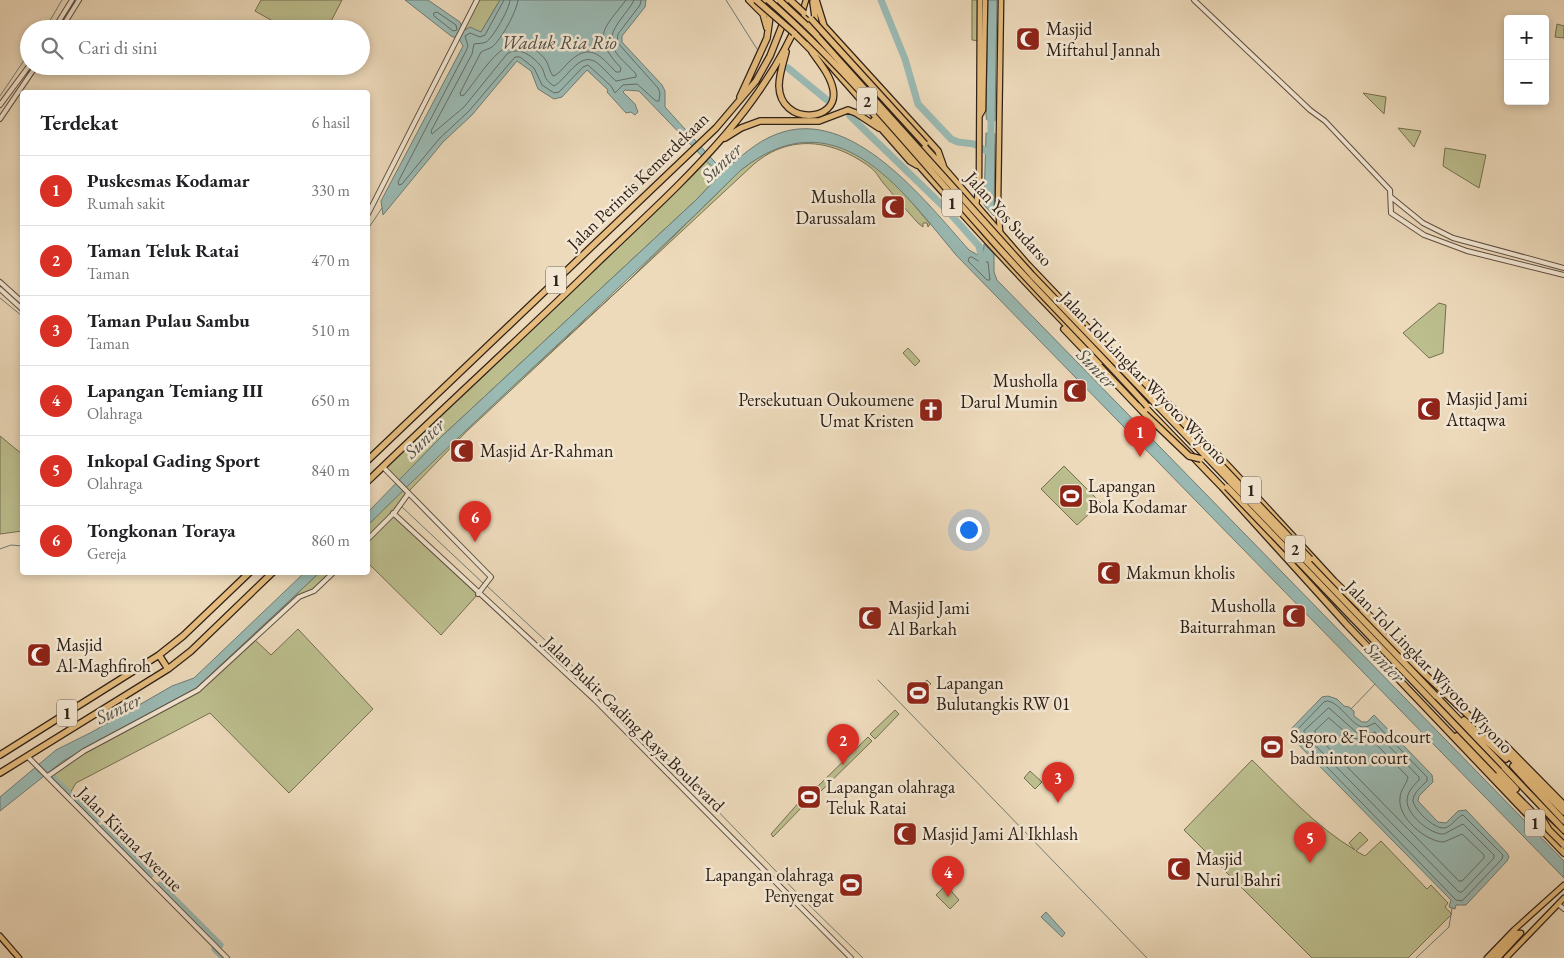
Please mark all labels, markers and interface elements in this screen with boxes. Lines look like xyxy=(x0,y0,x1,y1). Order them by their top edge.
map controls xyxy=(1504,15,1549,105)
button: + xyxy=(1504,15,1549,60)
place label: Masjid Miftahul Jannah xyxy=(1046,17,1161,61)
search box xyxy=(20,20,370,75)
mosque icon: Masjid Miftahul Jannah xyxy=(1015,26,1041,52)
water label: Waduk Ria Rio xyxy=(501,30,617,55)
icon: search xyxy=(38,34,66,62)
text: Cari di sini xyxy=(78,35,157,60)
button: − xyxy=(1504,60,1549,105)
road number: 2 xyxy=(857,88,877,114)
street label: Jalan Perintis Kemerdekaan xyxy=(561,107,714,256)
text: Terdekat xyxy=(40,109,118,136)
text: 6 hasil xyxy=(312,112,350,133)
water label: Sunter xyxy=(695,136,748,188)
street label: Jalan Yos Sudarso xyxy=(959,165,1058,271)
text: Puskesmas Kodamar xyxy=(87,168,250,193)
text: 1 xyxy=(52,180,60,201)
text: 330 m xyxy=(311,180,350,201)
place label: Musholla Darussalam xyxy=(795,185,877,229)
road number: 1 xyxy=(942,190,962,217)
text: Rumah sakit xyxy=(87,193,165,214)
mosque icon: Musholla Darussalam xyxy=(880,194,906,220)
text: Taman Teluk Ratai xyxy=(87,238,239,263)
text: 2 xyxy=(52,250,60,271)
text: 470 m xyxy=(311,250,350,271)
text: Taman xyxy=(87,263,130,284)
road number: 1 xyxy=(546,266,566,294)
street label: Jalan Tol Lingkar Wiyoto Wiyono xyxy=(1054,285,1233,469)
text: Taman Pulau Sambu xyxy=(87,308,250,333)
text: 3 xyxy=(52,320,60,341)
text: 510 m xyxy=(311,320,350,341)
text: Taman xyxy=(87,333,130,354)
water label: Sunter xyxy=(1070,342,1123,395)
place label: Musholla Darul Mumin xyxy=(960,369,1059,413)
text: Lapangan Temiang III xyxy=(87,378,263,403)
mosque icon: Musholla Darul Mumin xyxy=(1062,378,1088,404)
place label: Masjid Jami Attaqwa xyxy=(1445,387,1528,431)
place label: Persekutuan Oukoumene Umat Kristen xyxy=(738,388,914,432)
text: 4 xyxy=(52,390,60,411)
text: 650 m xyxy=(311,390,350,411)
mosque icon: Masjid Jami Attaqwa xyxy=(1416,396,1442,422)
church icon: Persekutuan Oukoumene Umat Kristen xyxy=(918,397,944,423)
text: Olahraga xyxy=(87,403,143,424)
water label: Sunter xyxy=(398,412,451,465)
pin: 1 xyxy=(1124,416,1156,457)
mosque icon: Masjid Ar-Rahman xyxy=(449,438,475,464)
place label: Masjid Ar-Rahman xyxy=(480,439,614,462)
text: Inkopal Gading Sport xyxy=(87,448,260,473)
text: 5 xyxy=(52,460,60,481)
text: 840 m xyxy=(311,460,350,481)
text: Olahraga xyxy=(87,473,143,494)
place label: Lapangan Bola Kodamar xyxy=(1088,474,1187,518)
road number: 1 xyxy=(1241,476,1261,504)
sports icon: Lapangan Bola Kodamar xyxy=(1058,483,1084,509)
pin: 6 xyxy=(459,501,491,542)
your location xyxy=(956,517,982,543)
text: Tongkonan Toraya xyxy=(87,518,236,543)
text: 6 xyxy=(52,530,60,551)
text: 860 m xyxy=(311,530,350,551)
road number: 2 xyxy=(1285,536,1305,562)
text: Gereja xyxy=(87,543,127,564)
mosque icon: Makmun kholis xyxy=(1096,560,1122,586)
place label: Makmun kholis xyxy=(1126,561,1235,584)
street label: Jalan Tol Lingkar Wiyoto Wiyono xyxy=(1339,574,1518,758)
place label: Musholla Baiturrahman xyxy=(1180,594,1277,638)
place label: Masjid Jami Al Barkah xyxy=(887,596,970,640)
mosque icon: Musholla Baiturrahman xyxy=(1281,603,1307,629)
mosque icon: Masjid Jami Al Barkah xyxy=(857,605,883,631)
street label: Jalan Bukit Gading Raya Boulevard xyxy=(537,629,730,817)
place label: Masjid Al-Maghfiroh xyxy=(55,633,151,677)
water label: Sunter xyxy=(1358,636,1411,689)
mosque icon: Masjid Al-Maghfiroh xyxy=(26,642,52,668)
place label: Lapangan Bulutangkis RW 01 xyxy=(936,671,1070,715)
sports icon: Lapangan Bulutangkis RW 01 xyxy=(905,680,931,706)
water label: Sunter xyxy=(90,687,146,730)
road number: 1 xyxy=(57,700,77,726)
pin: 2 xyxy=(827,724,859,765)
place label: Sagoro & Foodcourt badminton court xyxy=(1290,725,1431,769)
sports icon: Sagoro & Foodcourt badminton court xyxy=(1259,734,1285,760)
pin: 3 xyxy=(1042,762,1074,803)
place label: Lapangan olahraga Teluk Ratai xyxy=(826,775,956,819)
street label: Jalan Kirana Avenue xyxy=(71,780,188,896)
sports icon: Lapangan olahraga Teluk Ratai xyxy=(796,784,822,810)
road number: 1 xyxy=(1525,810,1545,836)
mosque icon: Masjid Jami Al Ikhlash xyxy=(892,821,918,847)
place label: Masjid Jami Al Ikhlash xyxy=(922,822,1078,845)
pin: 5 xyxy=(1294,822,1326,863)
place label: Masjid Nurul Bahri xyxy=(1196,847,1281,891)
pin: 4 xyxy=(932,856,964,897)
mosque icon: Masjid Nurul Bahri xyxy=(1166,856,1192,882)
place label: Lapangan olahraga Penyengat xyxy=(705,863,835,907)
sports icon: Lapangan olahraga Penyengat xyxy=(838,872,864,898)

